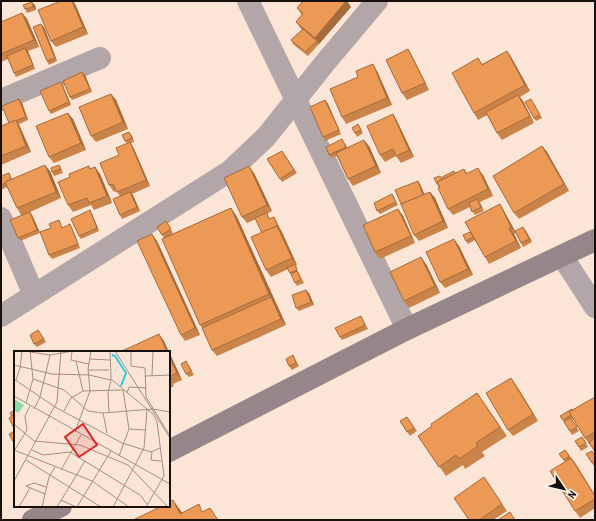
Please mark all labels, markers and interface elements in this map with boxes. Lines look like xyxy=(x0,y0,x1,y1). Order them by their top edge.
inset map xyxy=(14,351,170,507)
north arrow xyxy=(544,469,584,509)
text: N xyxy=(565,488,580,501)

